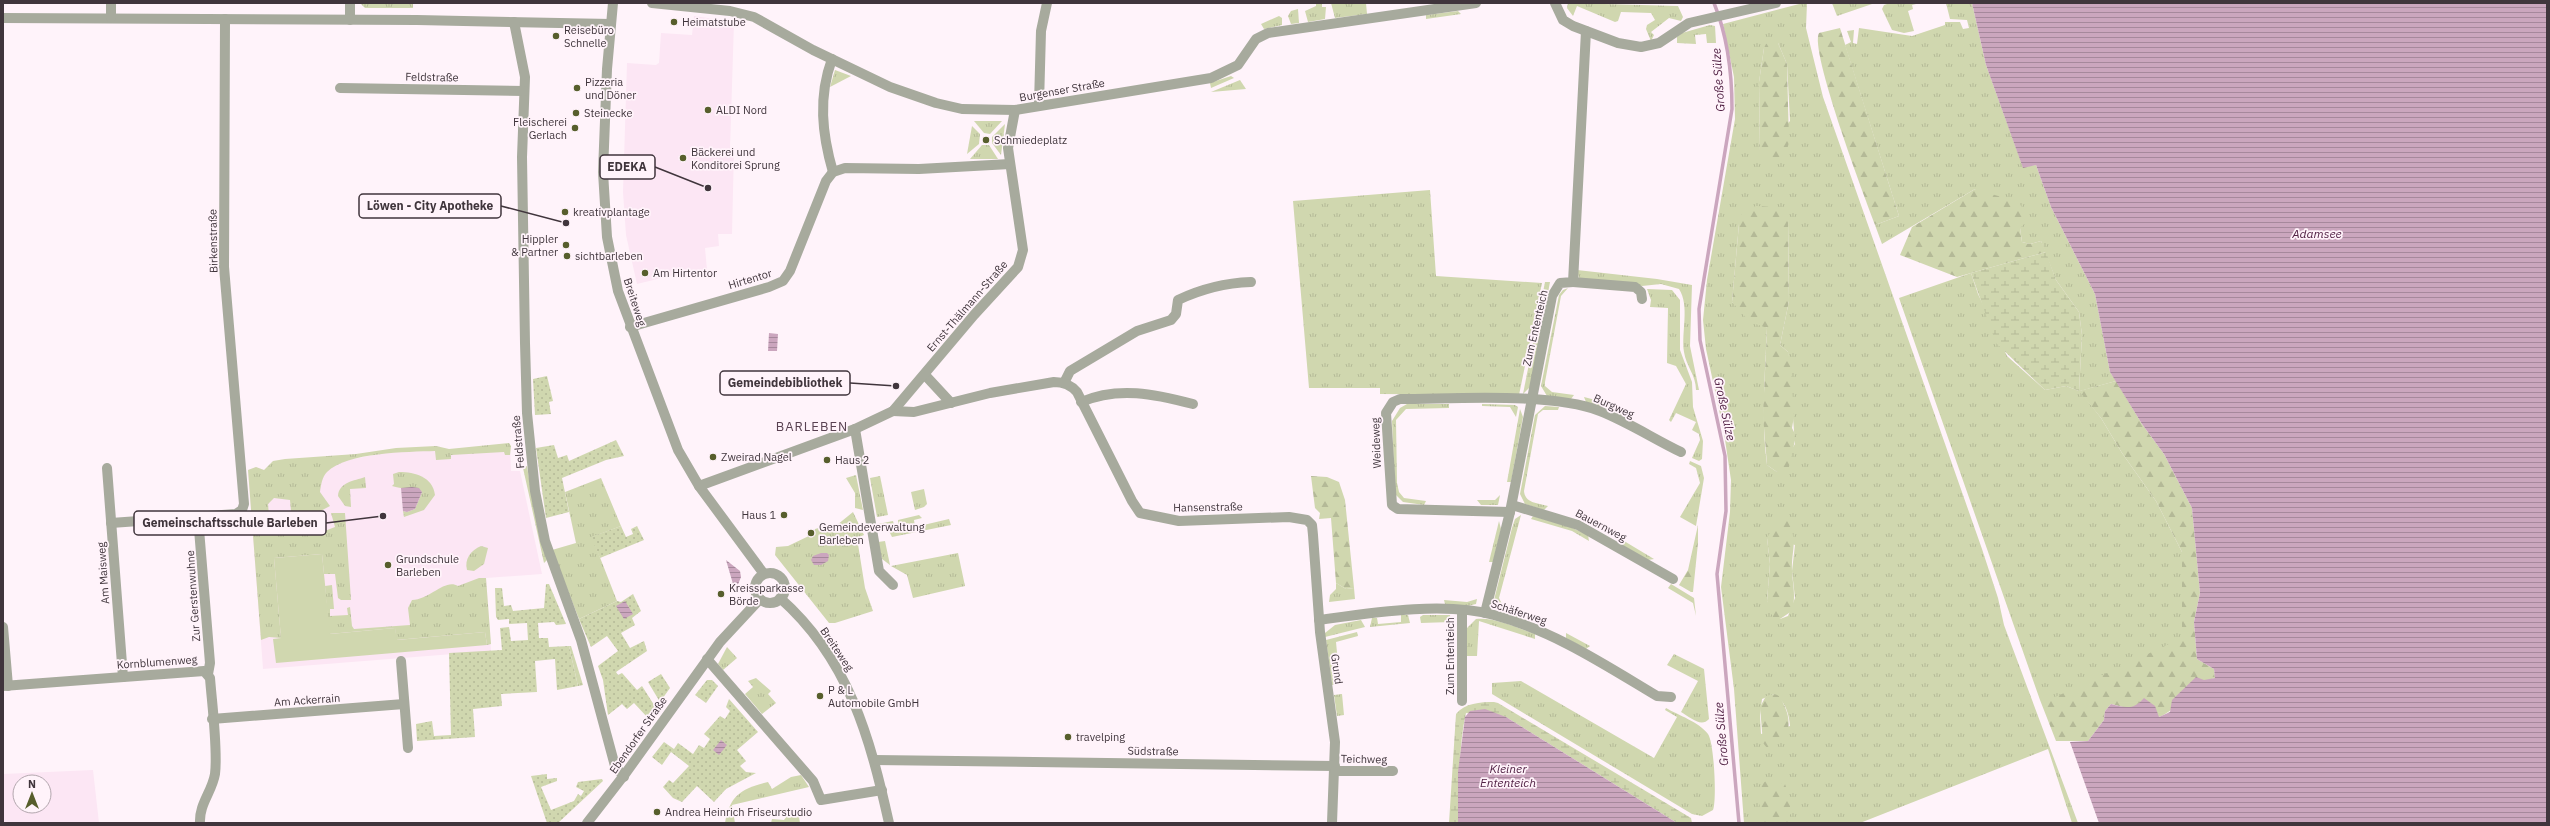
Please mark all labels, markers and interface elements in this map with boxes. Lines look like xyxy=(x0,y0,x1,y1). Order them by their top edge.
place label: Heimatstube xyxy=(682,15,746,29)
marker: Heimatstube xyxy=(669,17,679,27)
place label: Reisebüro Schnelle xyxy=(564,23,614,50)
marker: Reisebüro Schnelle xyxy=(551,31,561,41)
water label: Große Sülze xyxy=(1708,48,1728,112)
street label: Feldstraße xyxy=(405,70,459,84)
place label: Pizzeria und Döner xyxy=(585,75,636,102)
street label: Burgenser Straße xyxy=(1018,76,1106,104)
marker: Pizzeria und Döner xyxy=(572,83,582,93)
place label: ALDI Nord xyxy=(716,103,767,117)
marker: ALDI Nord xyxy=(703,105,713,115)
place label: Steinecke xyxy=(584,106,632,120)
marker: Steinecke xyxy=(571,108,581,118)
place label: Fleischerei Gerlach xyxy=(513,115,567,142)
marker: Fleischerei Gerlach xyxy=(570,123,580,133)
place label: Schmiedeplatz xyxy=(994,133,1067,147)
marker: Schmiedeplatz xyxy=(981,135,991,145)
place label: Bäckerei und Konditorei Sprung xyxy=(691,145,780,172)
marker: Bäckerei und Konditorei Sprung xyxy=(678,153,688,163)
callout: EDEKA xyxy=(600,155,655,179)
text: EDEKA xyxy=(607,159,647,174)
callout: Löwen - City Apotheke xyxy=(359,194,501,218)
text: Löwen - City Apotheke xyxy=(367,198,493,213)
place label: kreativplantage xyxy=(573,205,650,219)
marker: kreativplantage xyxy=(560,207,570,217)
street label: Birkenstraße xyxy=(205,209,221,273)
water label: Adamsee xyxy=(2291,226,2342,241)
place label: Hippler & Partner xyxy=(511,232,558,259)
marker: Hippler & Partner xyxy=(561,240,571,250)
place label: sichtbarleben xyxy=(575,249,643,263)
marker: sichtbarleben xyxy=(562,251,572,261)
street label: Ernst-Thälmann-Straße xyxy=(924,258,1010,354)
place label: Am Hirtentor xyxy=(653,266,717,280)
street label: Hirtentor xyxy=(727,266,773,292)
marker: Am Hirtentor xyxy=(640,268,650,278)
street label: Breiteweg xyxy=(621,276,649,328)
street label: Zum Ententeich xyxy=(1519,288,1551,368)
callout: Gemeindebibliothek xyxy=(720,371,850,395)
text: Gemeindebibliothek xyxy=(728,375,842,390)
water label: Große Sülze xyxy=(1711,376,1739,442)
street label: Burgweg xyxy=(1591,391,1637,421)
street label: Feldstraße xyxy=(509,415,527,469)
street label: Weideweg xyxy=(1368,417,1384,469)
district label: BARLEBEN xyxy=(776,418,848,435)
place label: Zweirad Nagel xyxy=(721,450,792,464)
marker: Zweirad Nagel xyxy=(708,452,718,462)
place label: Haus 2 xyxy=(835,453,869,467)
marker: Haus 2 xyxy=(822,455,832,465)
street label: Hansenstraße xyxy=(1173,499,1243,515)
street label: Bauernweg xyxy=(1573,506,1629,544)
place label: Haus 1 xyxy=(742,508,776,522)
marker: Haus 1 xyxy=(779,510,789,520)
callout: Gemeinschaftsschule Barleben xyxy=(134,511,326,535)
text: Gemeinschaftsschule Barleben xyxy=(142,515,318,530)
place label: Gemeindeverwaltung Barleben xyxy=(819,520,925,547)
marker: Gemeindeverwaltung Barleben xyxy=(806,528,816,538)
street label: Am Maisweg xyxy=(94,541,112,605)
street label: Zur Gerstenwuhne xyxy=(183,550,203,642)
place label: Grundschule Barleben xyxy=(396,552,459,579)
marker: Grundschule Barleben xyxy=(383,560,393,570)
place label: Kreissparkasse Börde xyxy=(729,581,804,608)
marker: Kreissparkasse Börde xyxy=(716,589,726,599)
street label: Schäferweg xyxy=(1489,596,1549,628)
street label: Zum Ententeich xyxy=(1443,617,1457,695)
street label: Breiteweg xyxy=(817,624,857,674)
street label: Kornblumenweg xyxy=(116,652,198,672)
street label: Grund xyxy=(1328,653,1346,685)
place label: P & L Automobile GmbH xyxy=(828,683,919,710)
street label: Am Ackerrain xyxy=(273,691,341,709)
marker: P & L Automobile GmbH xyxy=(815,691,825,701)
street label: Ebendorfer Straße xyxy=(606,694,670,776)
water label: Große Sülze xyxy=(1711,702,1731,766)
place label: travelping xyxy=(1076,730,1125,744)
marker: travelping xyxy=(1063,732,1073,742)
street label: Südstraße xyxy=(1127,744,1179,758)
street label: Teichweg xyxy=(1341,752,1387,766)
water label: Kleiner Ententeich xyxy=(1480,761,1536,790)
north arrow xyxy=(12,774,52,814)
text: N xyxy=(28,777,36,791)
place label: Andrea Heinrich Friseurstudio xyxy=(665,805,812,819)
marker: Andrea Heinrich Friseurstudio xyxy=(652,807,662,817)

